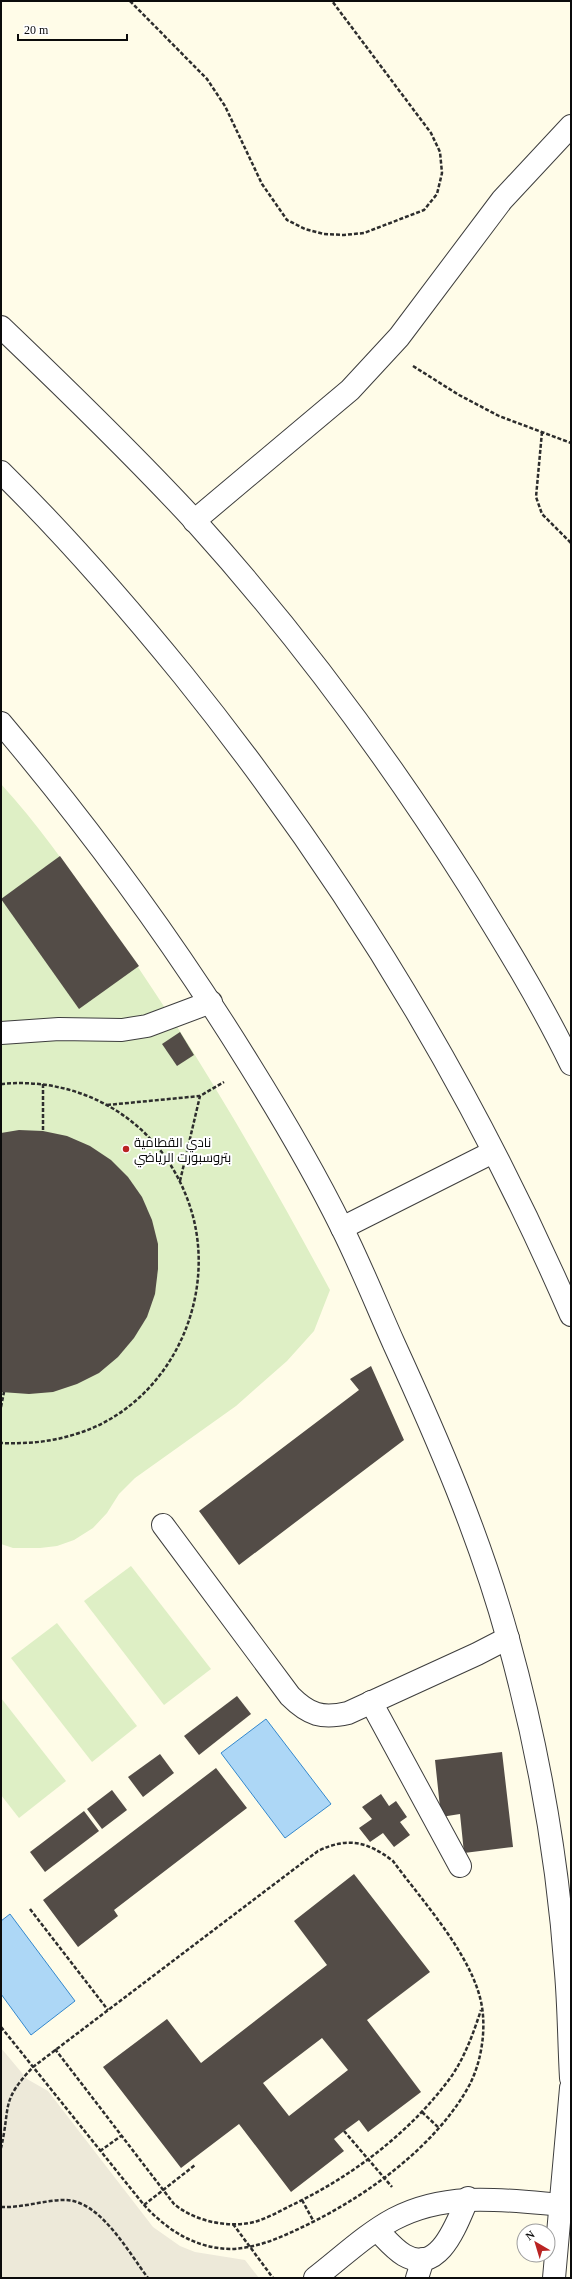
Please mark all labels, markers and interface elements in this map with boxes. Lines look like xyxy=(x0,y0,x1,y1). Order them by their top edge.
scale bar xyxy=(18,16,127,42)
text: 20 m xyxy=(24,23,49,37)
place label: نادي القطامية بتروسبورت الرياضي xyxy=(134,1135,231,1168)
marker: نادي القطامية بتروسبورت الرياضي xyxy=(121,1144,131,1154)
north arrow xyxy=(516,2223,556,2263)
text: N xyxy=(523,2228,537,2242)

